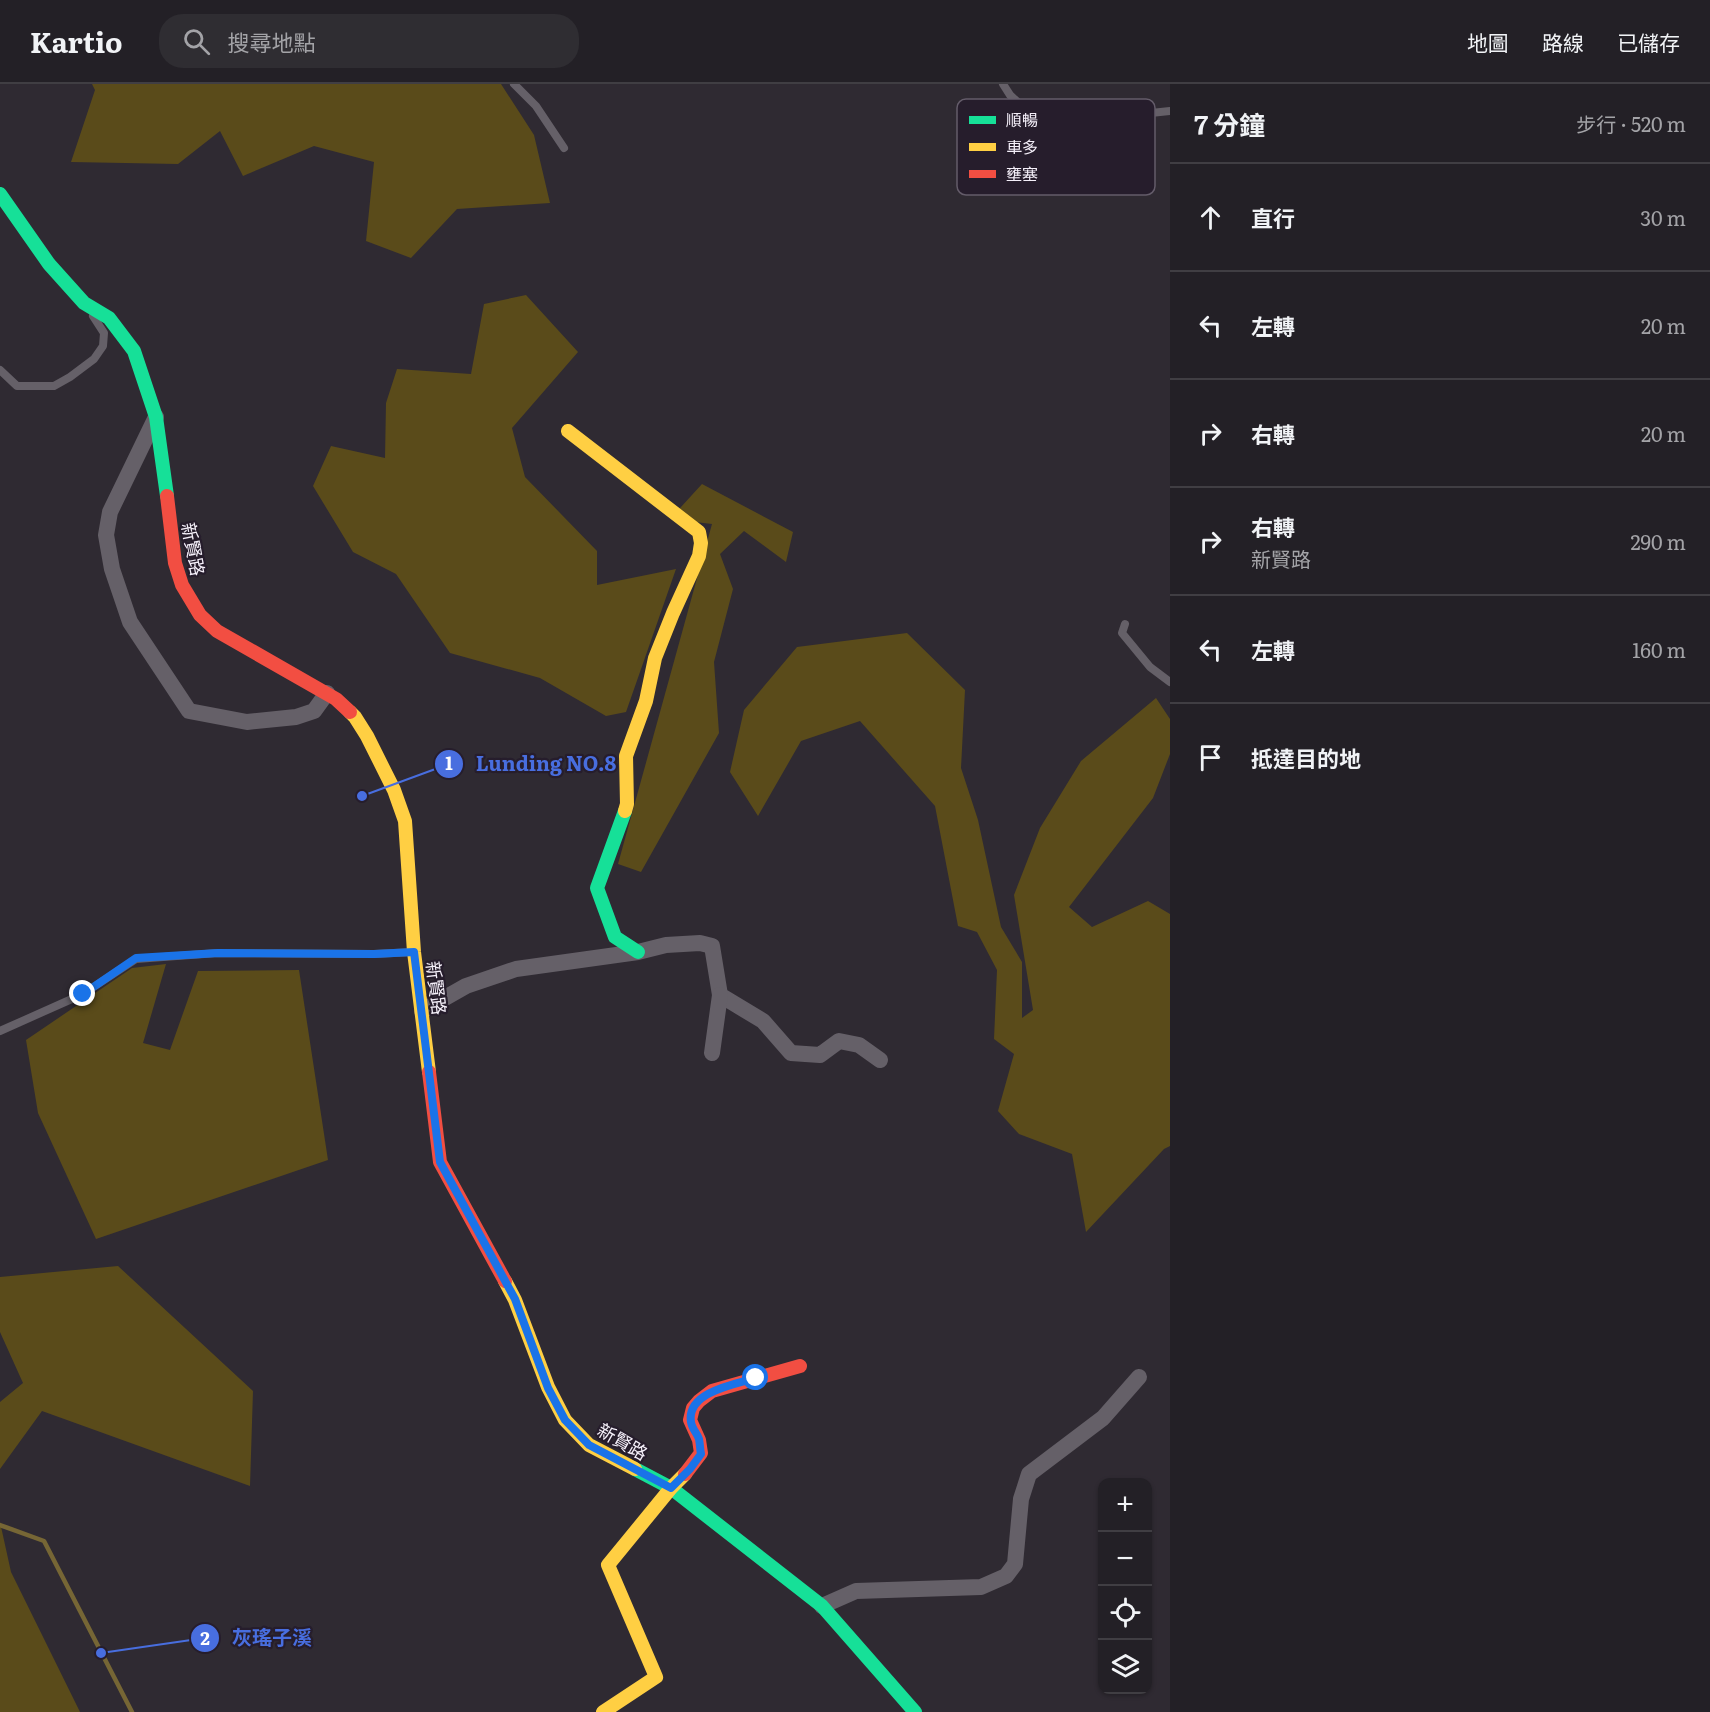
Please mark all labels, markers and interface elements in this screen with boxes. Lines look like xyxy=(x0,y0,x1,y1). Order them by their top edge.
search box xyxy=(159,14,579,68)
text: Kartio xyxy=(30,20,123,62)
icon: search xyxy=(180,25,213,58)
text: 搜尋地點 xyxy=(228,25,316,58)
text: 地圖 xyxy=(1467,26,1509,57)
text: 路線 xyxy=(1542,26,1584,57)
text: 已儲存 xyxy=(1617,26,1680,57)
legend xyxy=(957,99,1155,195)
text: 7 分鐘 xyxy=(1194,104,1265,143)
text: 順暢 xyxy=(1006,107,1038,131)
text: 步行 · 520 m xyxy=(1576,108,1686,138)
text: 車多 xyxy=(1006,134,1038,158)
text: 壅塞 xyxy=(1006,161,1038,185)
icon: ahead xyxy=(1194,201,1227,234)
text: 直行 xyxy=(1251,201,1295,234)
text: 30 m xyxy=(1640,202,1686,232)
icon: left xyxy=(1194,309,1227,342)
text: 左轉 xyxy=(1251,309,1295,342)
text: 20 m xyxy=(1641,310,1686,340)
icon: right xyxy=(1194,417,1227,450)
text: 右轉 xyxy=(1251,417,1295,450)
text: 20 m xyxy=(1641,418,1686,448)
text: 右轉 xyxy=(1251,510,1295,543)
street label: 新賢路 xyxy=(176,520,212,578)
icon: right xyxy=(1194,525,1227,558)
text: 290 m xyxy=(1630,526,1686,556)
text: 新賢路 xyxy=(1251,543,1311,573)
icon: left xyxy=(1194,633,1227,666)
text: 左轉 xyxy=(1251,633,1295,666)
text: 160 m xyxy=(1632,634,1686,664)
icon: arrive xyxy=(1194,741,1227,774)
text: 抵達目的地 xyxy=(1251,741,1361,774)
callout: Lunding NO.8 xyxy=(434,745,628,783)
text: Lunding NO.8 xyxy=(476,747,616,777)
text: 1 xyxy=(445,749,453,776)
street label: 新賢路 xyxy=(420,960,454,1016)
route end xyxy=(69,980,95,1006)
route start xyxy=(742,1364,768,1390)
street label: 新賢路 xyxy=(593,1416,653,1466)
map controls xyxy=(1098,1478,1152,1694)
button: + xyxy=(1098,1478,1152,1532)
button: − xyxy=(1098,1532,1152,1586)
button: locate xyxy=(1098,1586,1152,1640)
callout: 灰瑤子溪 xyxy=(190,1619,324,1657)
text: 灰瑤子溪 xyxy=(232,1621,312,1651)
text: 2 xyxy=(200,1624,210,1651)
button: layers xyxy=(1098,1640,1152,1694)

